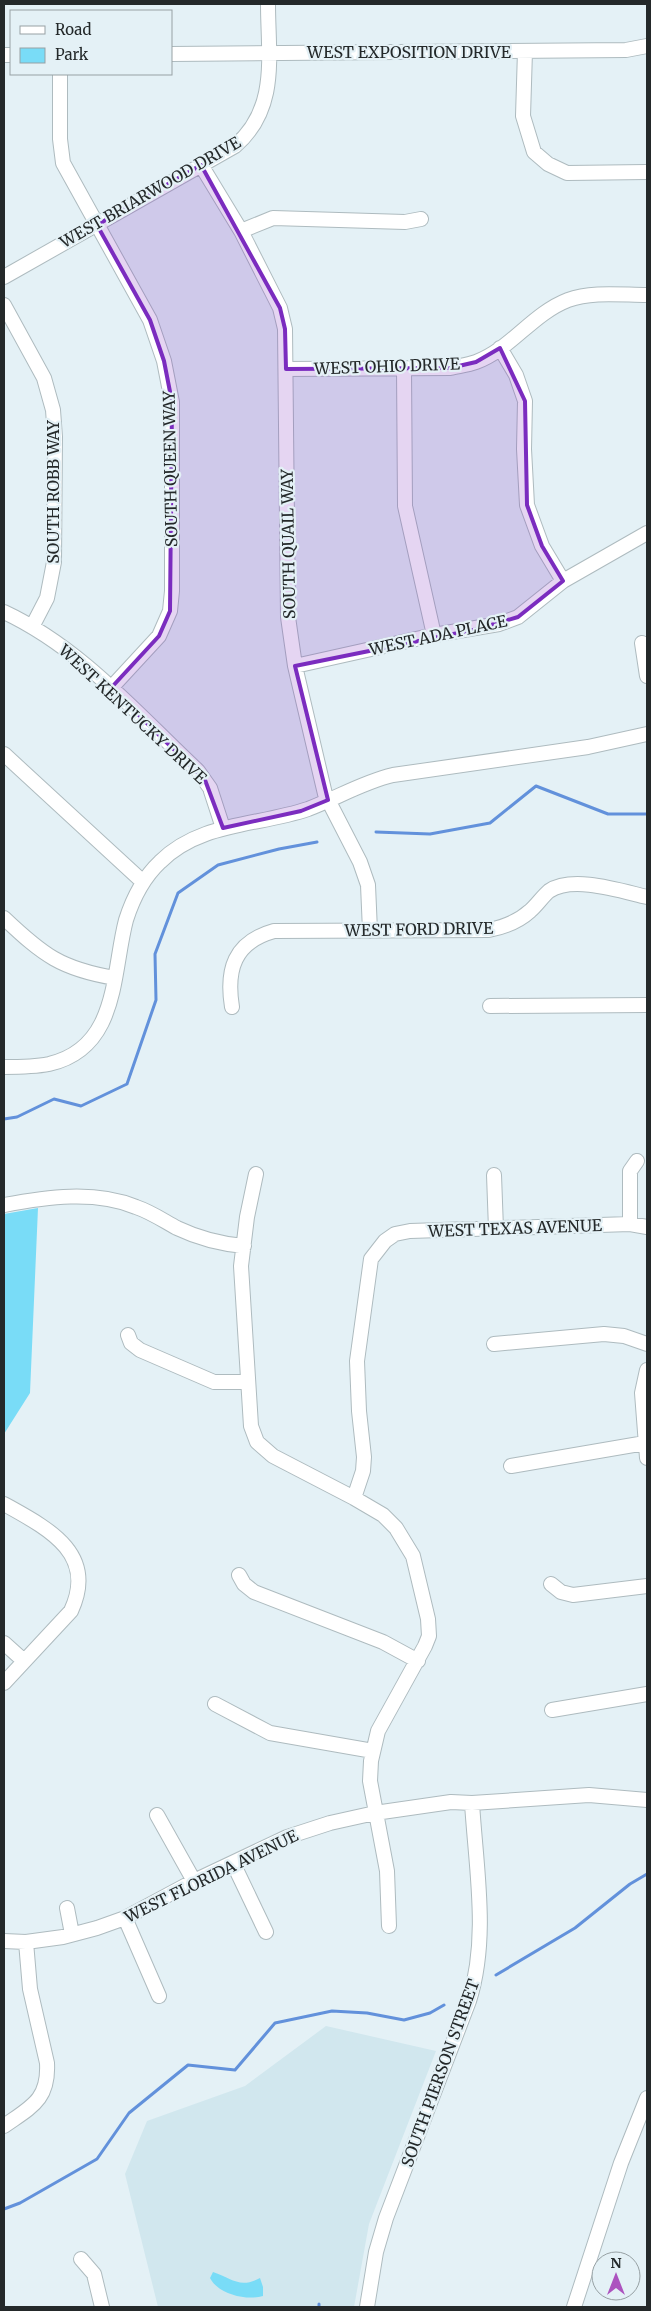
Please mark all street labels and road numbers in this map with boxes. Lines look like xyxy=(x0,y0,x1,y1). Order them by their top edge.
street label: WEST EXPOSITION DRIVE xyxy=(306,42,512,62)
street label: WEST BRIARWOOD DRIVE xyxy=(55,132,245,253)
street label: WEST OHIO DRIVE xyxy=(313,353,461,379)
street label: SOUTH QUEEN WAY xyxy=(159,390,181,547)
street label: SOUTH ROBB WAY xyxy=(43,420,63,564)
street label: SOUTH QUAIL WAY xyxy=(277,468,299,619)
street label: WEST ADA PLACE xyxy=(366,610,510,660)
street label: WEST KENTUCKY DRIVE xyxy=(54,639,212,788)
street label: WEST FORD DRIVE xyxy=(344,918,494,940)
street label: WEST TEXAS AVENUE xyxy=(427,1215,603,1241)
street label: WEST FLORIDA AVENUE xyxy=(120,1825,302,1927)
street label: SOUTH PIERSON STREET xyxy=(397,1976,483,2170)

